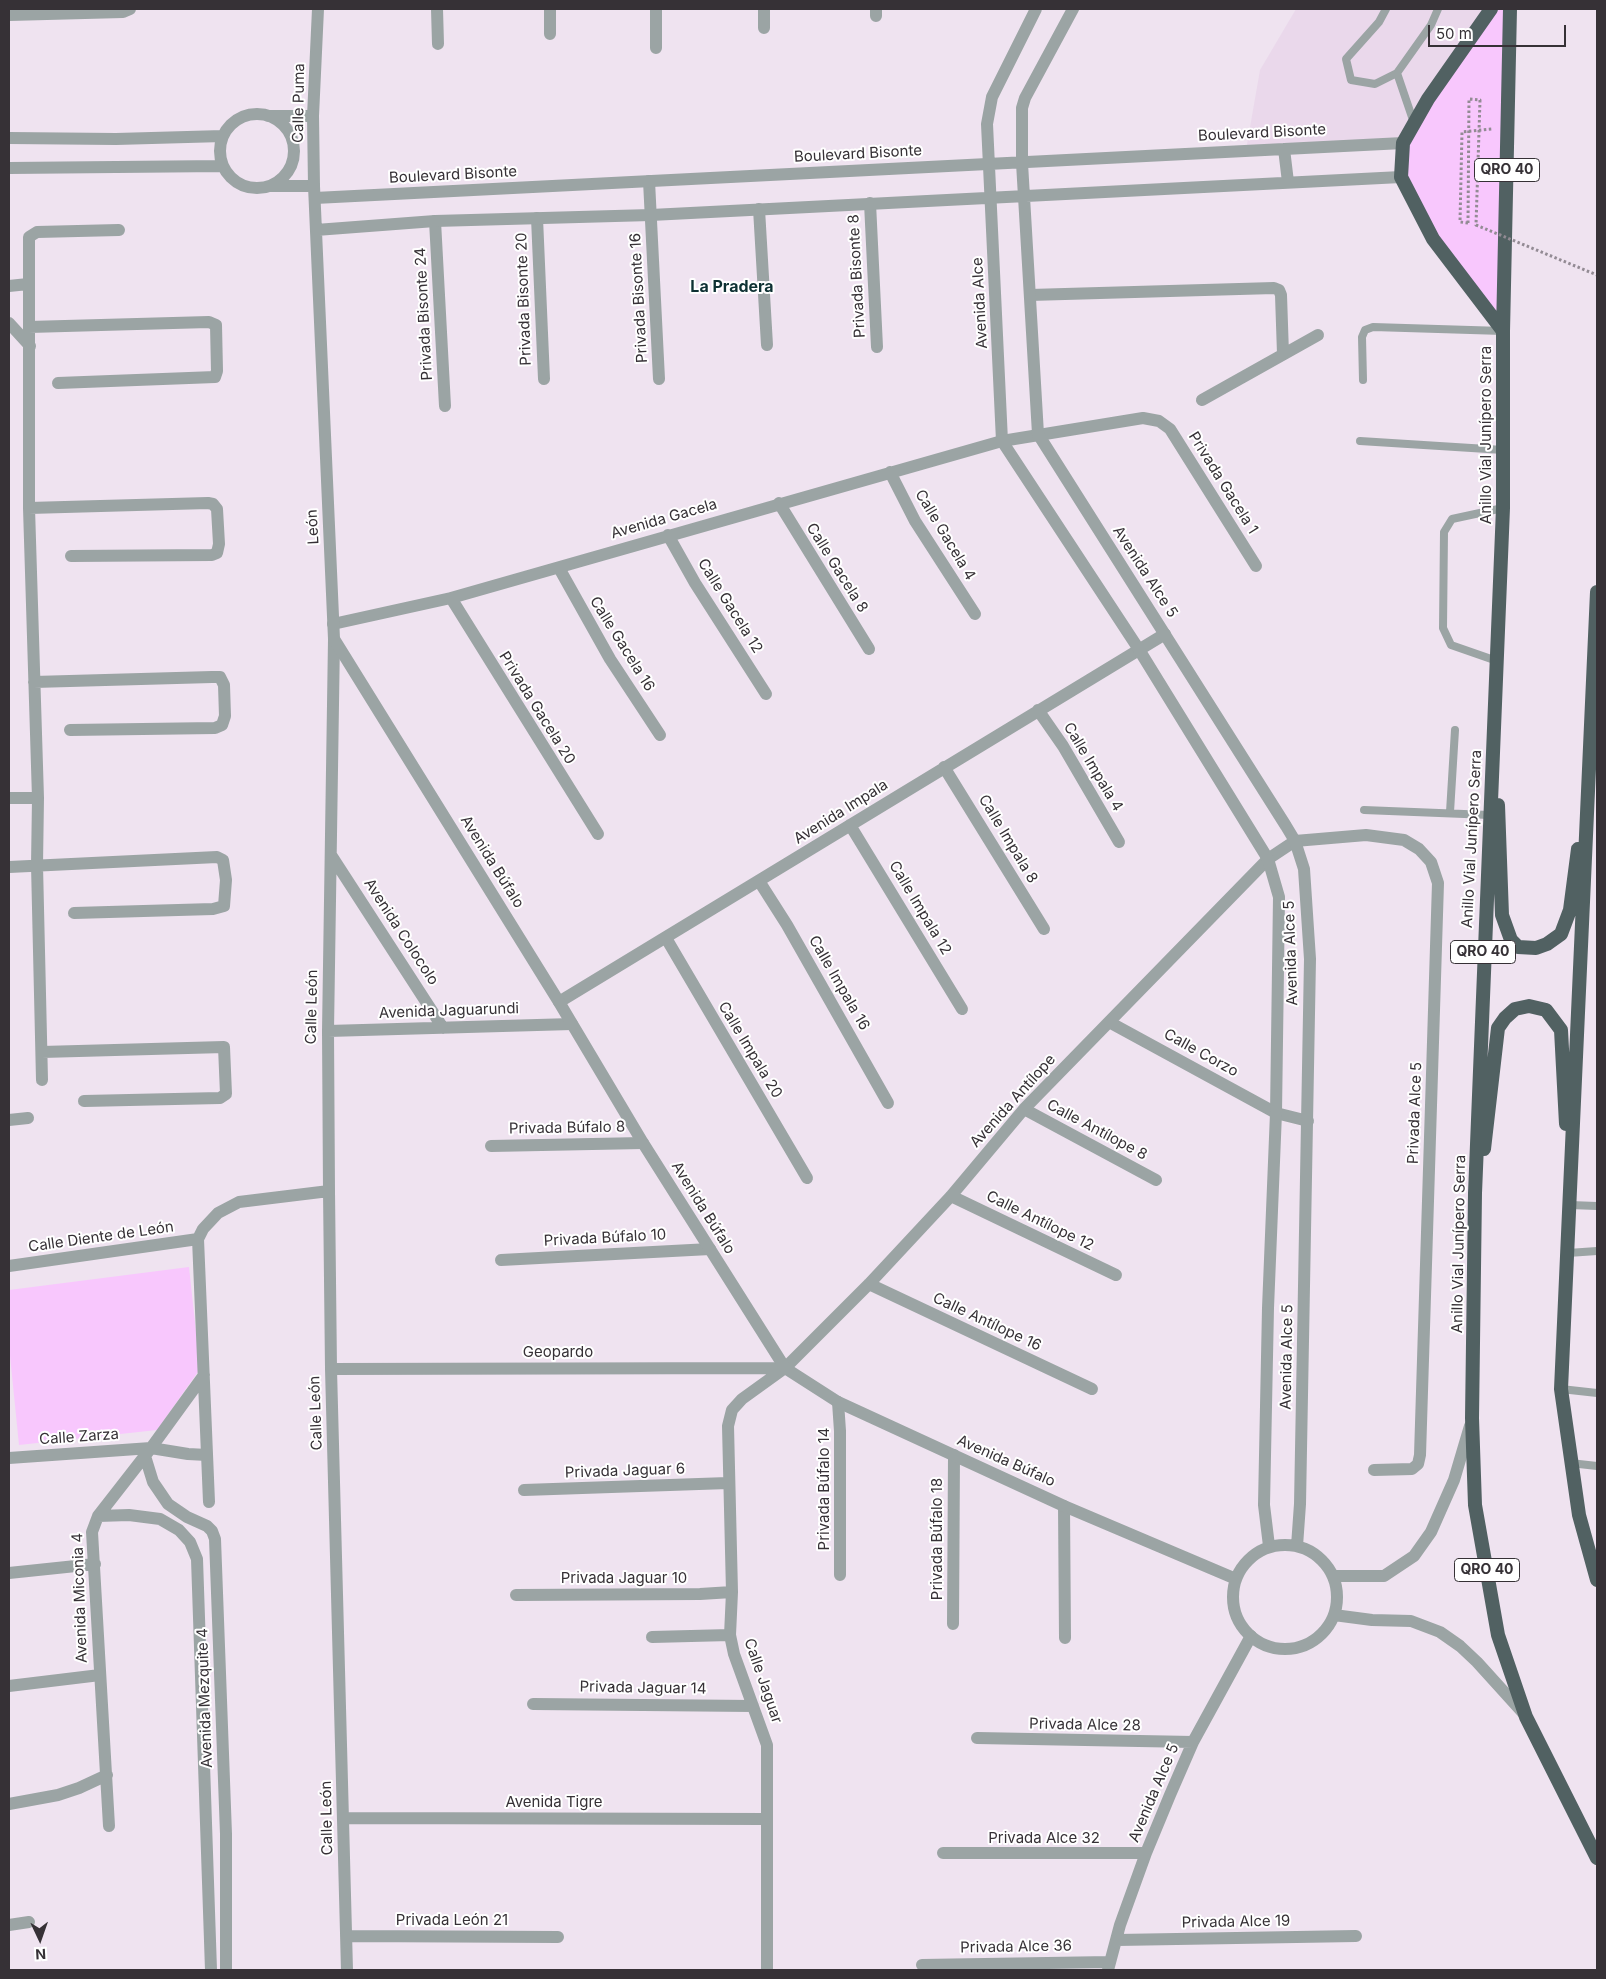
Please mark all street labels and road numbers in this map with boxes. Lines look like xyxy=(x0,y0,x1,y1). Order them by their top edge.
street label: Calle Puma xyxy=(289,63,309,143)
street label: Boulevard Bisonte xyxy=(1198,121,1326,145)
street label: Boulevard Bisonte xyxy=(794,142,922,166)
road number: QRO 40 xyxy=(1474,158,1540,182)
street label: Boulevard Bisonte xyxy=(389,163,517,187)
street label: Privada Bisonte 8 xyxy=(845,214,869,338)
street label: Privada Bisonte 20 xyxy=(513,232,535,366)
street label: Privada Bisonte 16 xyxy=(627,233,651,363)
street label: Privada Bisonte 24 xyxy=(412,247,436,381)
street label: Avenida Alce xyxy=(969,257,991,349)
street label: Anillo Vial Junípero Serra xyxy=(1477,346,1495,524)
street label: Privada Gacela 1 xyxy=(1184,429,1262,537)
street label: Calle Gacela 4 xyxy=(911,486,979,584)
street label: Avenida Gacela xyxy=(609,495,719,543)
street label: León xyxy=(303,509,323,545)
street label: Calle Gacela 8 xyxy=(802,520,872,616)
street label: Avenida Alce 5 xyxy=(1109,523,1181,621)
street label: Calle Gacela 12 xyxy=(694,555,766,657)
street label: Calle Gacela 16 xyxy=(586,593,658,695)
street label: Privada Gacela 20 xyxy=(495,648,579,768)
street label: Calle Impala 4 xyxy=(1059,719,1127,815)
street label: Anillo Vial Junípero Serra xyxy=(1458,749,1486,929)
street label: Avenida Impala xyxy=(791,776,891,848)
street label: Calle Impala 8 xyxy=(975,791,1041,887)
street label: Avenida Búfalo xyxy=(456,812,528,912)
street label: Calle Impala 12 xyxy=(885,858,955,958)
street label: Avenida Colocolo xyxy=(360,875,442,989)
street label: Avenida Alce 5 xyxy=(1280,900,1302,1006)
street label: Calle Impala 16 xyxy=(805,933,873,1033)
road number: QRO 40 xyxy=(1450,940,1516,964)
street label: Calle León xyxy=(302,970,322,1044)
street label: Calle Impala 20 xyxy=(714,998,786,1102)
street label: Avenida Jaguarundi xyxy=(379,1000,519,1022)
street label: Calle Corzo xyxy=(1161,1025,1241,1081)
street label: Avenida Antílope xyxy=(967,1051,1059,1151)
street label: Privada Alce 5 xyxy=(1404,1062,1426,1164)
street label: Calle Antílope 8 xyxy=(1044,1096,1150,1164)
street label: Privada Búfalo 8 xyxy=(509,1118,625,1138)
street label: Anillo Vial Junípero Serra xyxy=(1448,1155,1470,1333)
street label: Avenida Búfalo xyxy=(667,1158,739,1258)
street label: Calle Antílope 12 xyxy=(983,1187,1097,1255)
street label: Calle Diente de León xyxy=(27,1218,175,1256)
street label: Privada Búfalo 10 xyxy=(543,1226,667,1250)
street label: Calle Antílope 16 xyxy=(930,1289,1044,1355)
street label: Avenida Alce 5 xyxy=(1277,1304,1297,1410)
street label: Geopardo xyxy=(523,1343,593,1361)
street label: Calle León xyxy=(306,1375,326,1451)
street label: Calle Zarza xyxy=(39,1425,119,1449)
street label: Privada Búfalo 14 xyxy=(815,1428,833,1550)
street label: Avenida Búfalo xyxy=(954,1431,1058,1491)
street label: Privada Jaguar 6 xyxy=(565,1460,685,1482)
street label: Privada Búfalo 18 xyxy=(928,1478,946,1600)
street label: Avenida Miconia 4 xyxy=(69,1533,91,1663)
road number: QRO 40 xyxy=(1454,1558,1520,1582)
street label: Privada Jaguar 10 xyxy=(561,1569,687,1587)
street label: Avenida Mezquite 4 xyxy=(194,1628,216,1768)
street label: Calle Jaguar xyxy=(740,1636,786,1726)
street label: Privada Jaguar 14 xyxy=(579,1678,707,1698)
street label: Privada Alce 28 xyxy=(1029,1715,1141,1735)
street label: Avenida Alce 5 xyxy=(1125,1741,1183,1845)
street label: Calle León xyxy=(317,1781,337,1855)
street label: Avenida Tigre xyxy=(505,1793,603,1811)
street label: Privada Alce 32 xyxy=(988,1829,1100,1847)
street label: Privada León 21 xyxy=(396,1911,508,1929)
street label: Privada Alce 19 xyxy=(1182,1912,1290,1932)
street label: Privada Alce 36 xyxy=(960,1937,1072,1957)

